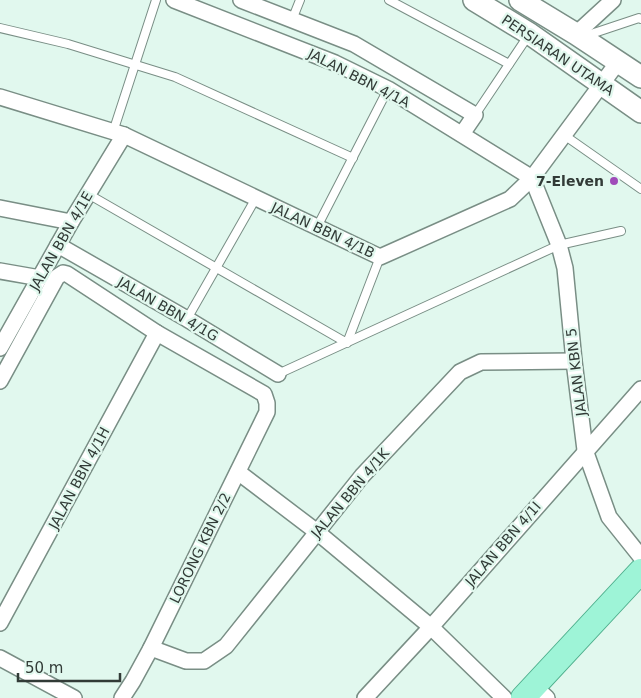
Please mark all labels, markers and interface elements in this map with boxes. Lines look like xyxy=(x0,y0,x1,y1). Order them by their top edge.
street label: PERSIARAN UTAMA xyxy=(499,11,618,99)
street label: JALAN BBN 4/1A xyxy=(304,45,413,111)
place label: 7-Eleven xyxy=(536,173,604,189)
marker: 7-Eleven xyxy=(608,175,620,187)
street label: JALAN BBN 4/1E xyxy=(26,189,96,294)
street label: JALAN BBN 4/1B xyxy=(268,199,377,261)
street label: JALAN BBN 4/1G xyxy=(114,273,221,344)
street label: JALAN KBN 5 xyxy=(563,327,589,418)
street label: JALAN BBN 4/1H xyxy=(45,424,113,533)
street label: JALAN BBN 4/1K xyxy=(307,444,393,542)
street label: LORONG KBN 2/2 xyxy=(166,490,234,606)
street label: JALAN BBN 4/1I xyxy=(461,498,544,590)
scale bar xyxy=(18,650,120,682)
text: 50 m xyxy=(25,659,63,677)

